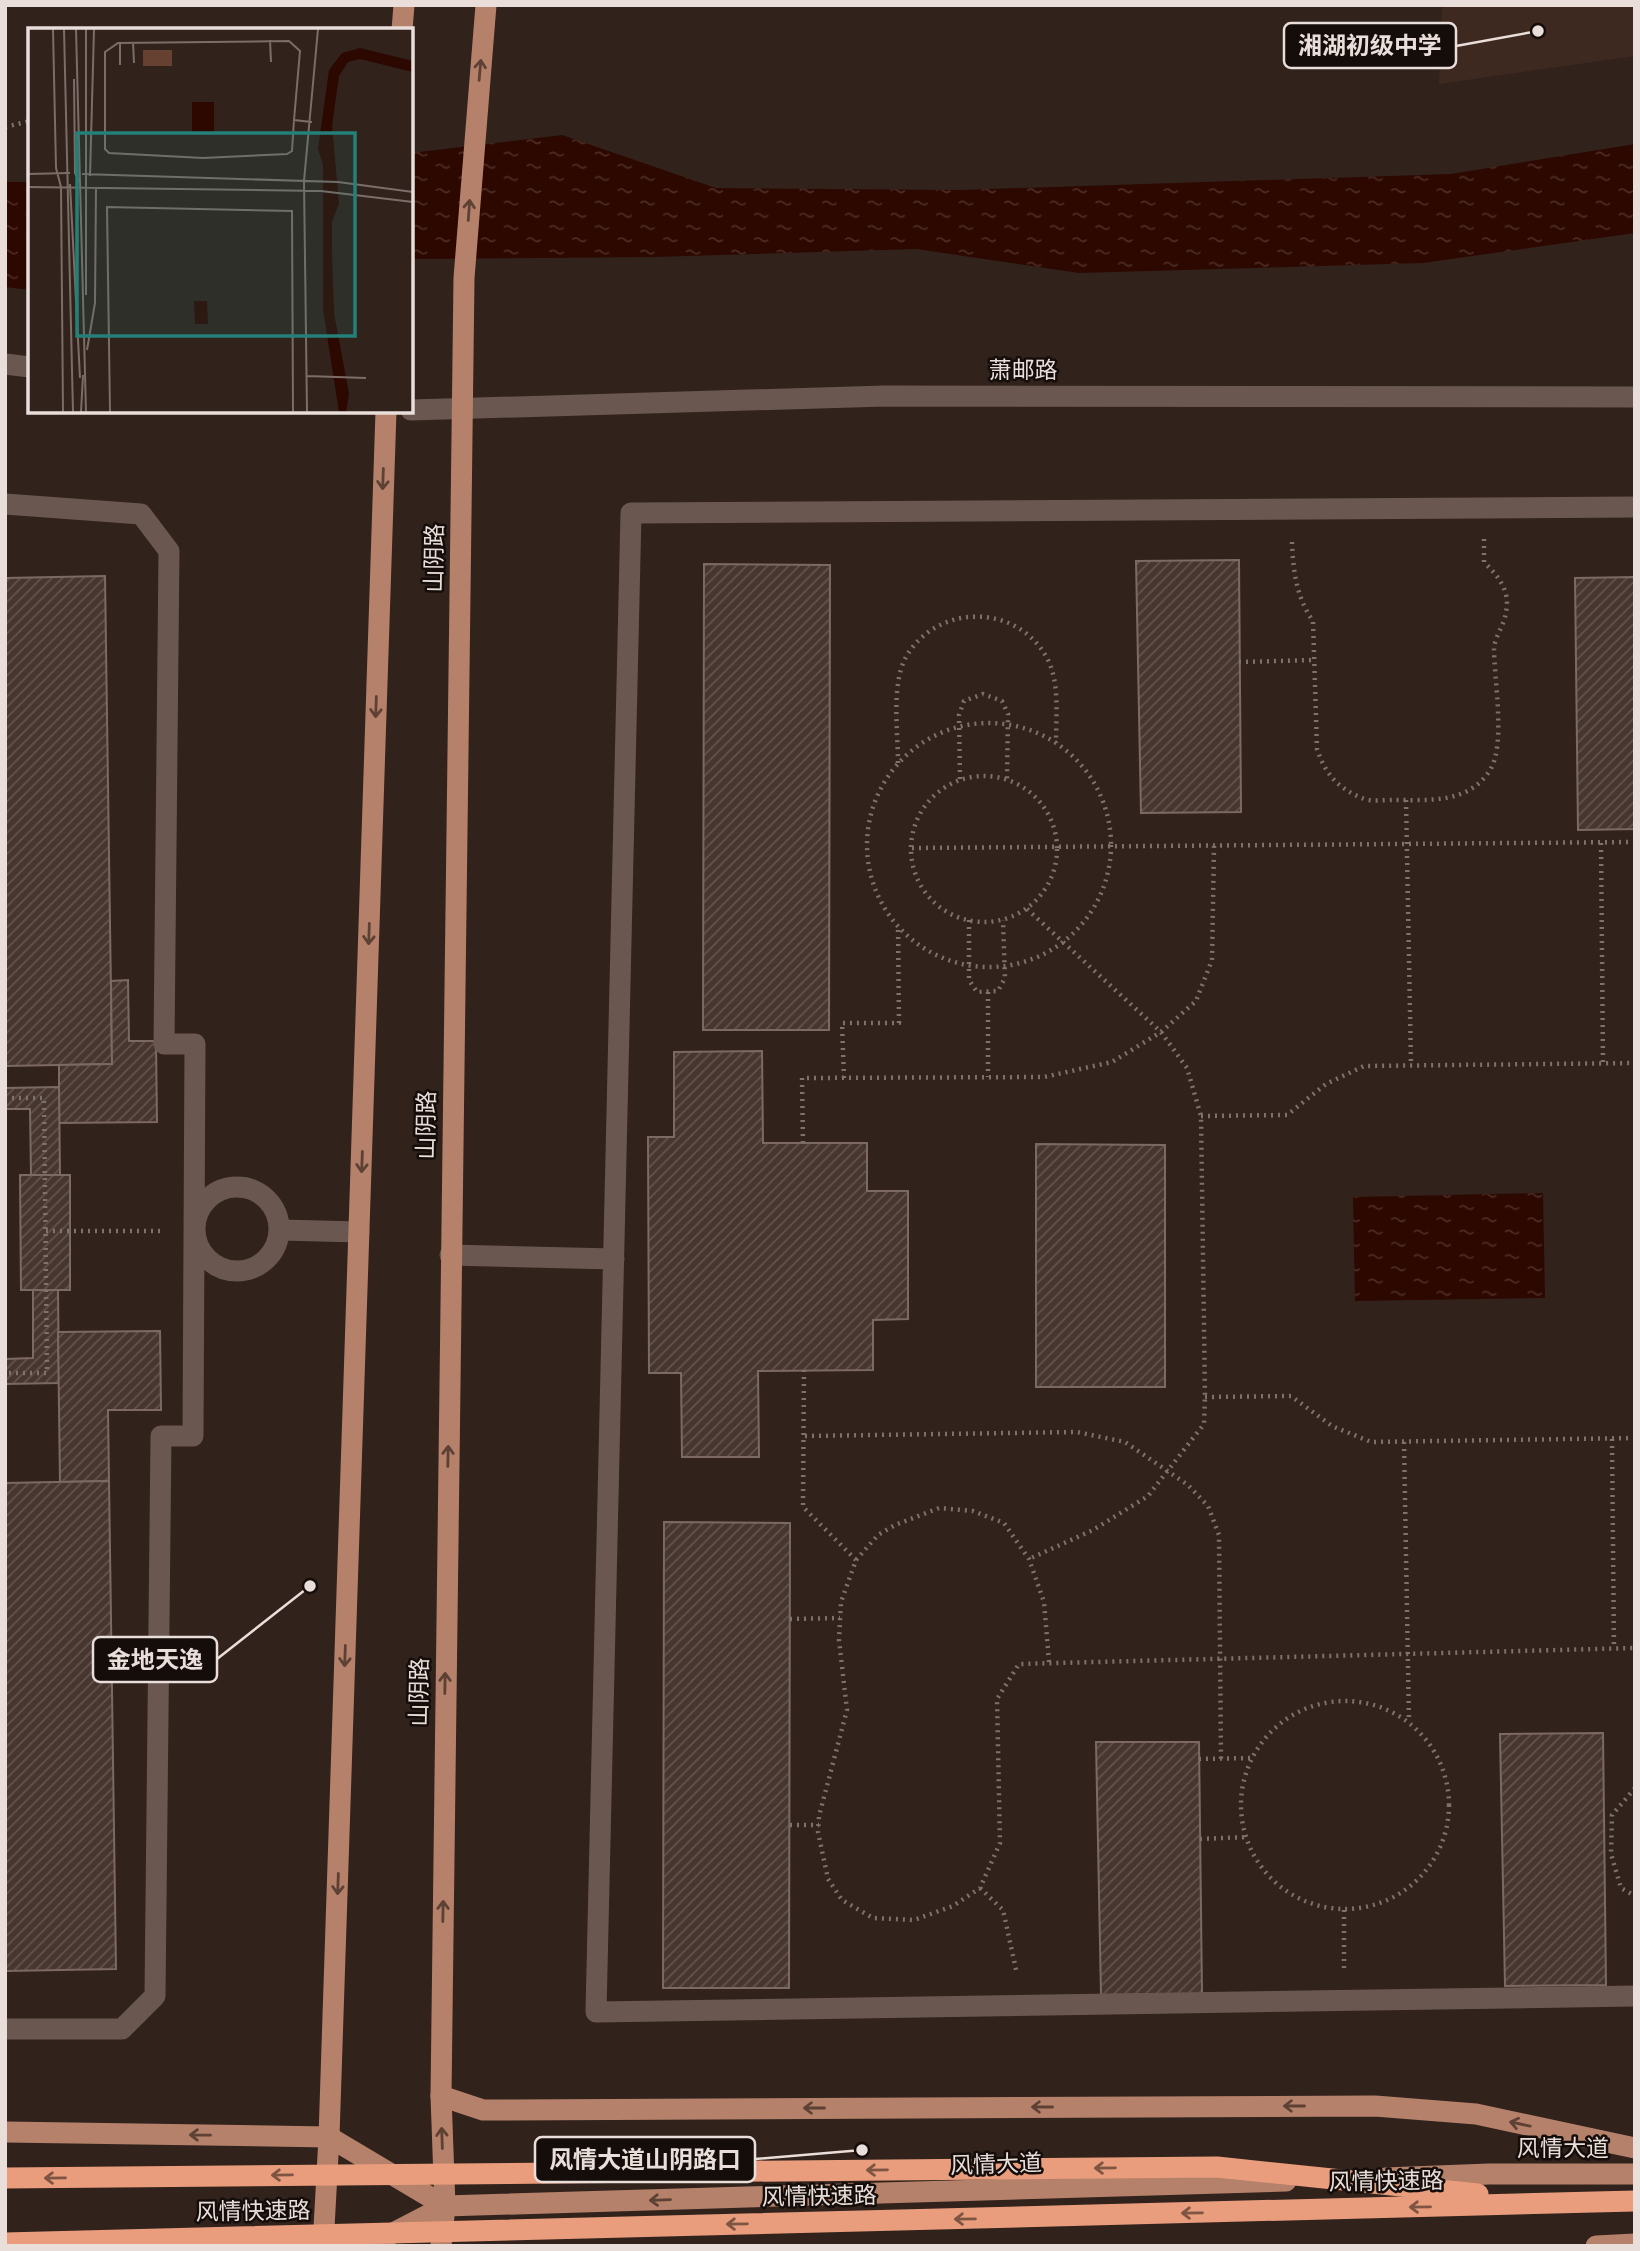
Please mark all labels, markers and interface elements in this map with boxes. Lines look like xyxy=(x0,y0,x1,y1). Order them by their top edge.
callout: 湘湖初级中学 xyxy=(1284,23,1456,68)
inset map xyxy=(28,28,413,413)
text: 湘湖初级中学 xyxy=(1298,29,1442,61)
one-way arrow xyxy=(474,59,487,82)
one-way arrow xyxy=(462,199,475,222)
street label: 萧邮路 xyxy=(989,354,1058,384)
one-way arrow xyxy=(377,468,390,491)
street label: 山阴路 xyxy=(417,523,449,593)
one-way arrow xyxy=(370,695,383,718)
one-way arrow xyxy=(362,922,375,945)
street label: 山阴路 xyxy=(409,1090,441,1160)
one-way arrow xyxy=(355,1150,368,1173)
one-way arrow xyxy=(441,1444,455,1467)
callout: 金地天逸 xyxy=(93,1637,217,1682)
text: 金地天逸 xyxy=(107,1643,203,1675)
one-way arrow xyxy=(339,1645,352,1668)
street label: 山阴路 xyxy=(402,1657,434,1727)
one-way arrow xyxy=(438,1672,452,1695)
one-way arrow xyxy=(331,1872,344,1895)
one-way arrow xyxy=(436,1899,450,1922)
one-way arrow xyxy=(1283,2099,1306,2113)
one-way arrow xyxy=(1031,2100,1054,2114)
one-way arrow xyxy=(803,2101,826,2115)
one-way arrow xyxy=(1509,2116,1532,2130)
one-way arrow xyxy=(436,2127,449,2150)
one-way arrow xyxy=(188,2128,211,2142)
street label: 风情大道 xyxy=(1517,2132,1609,2162)
callout: 风情大道山阴路口 xyxy=(535,2137,755,2182)
text: 风情大道山阴路口 xyxy=(549,2143,741,2175)
street label: 风情大道 xyxy=(949,2146,1042,2180)
one-way arrow xyxy=(1094,2161,1117,2175)
one-way arrow xyxy=(866,2163,889,2177)
street label: 风情快速路 xyxy=(1328,2164,1444,2196)
one-way arrow xyxy=(271,2169,294,2182)
one-way arrow xyxy=(44,2171,67,2185)
street label: 风情快速路 xyxy=(761,2179,877,2211)
one-way arrow xyxy=(649,2193,672,2207)
street label: 风情快速路 xyxy=(195,2194,311,2226)
one-way arrow xyxy=(1408,2200,1431,2214)
one-way arrow xyxy=(1181,2206,1204,2219)
one-way arrow xyxy=(953,2212,976,2225)
one-way arrow xyxy=(726,2218,749,2231)

